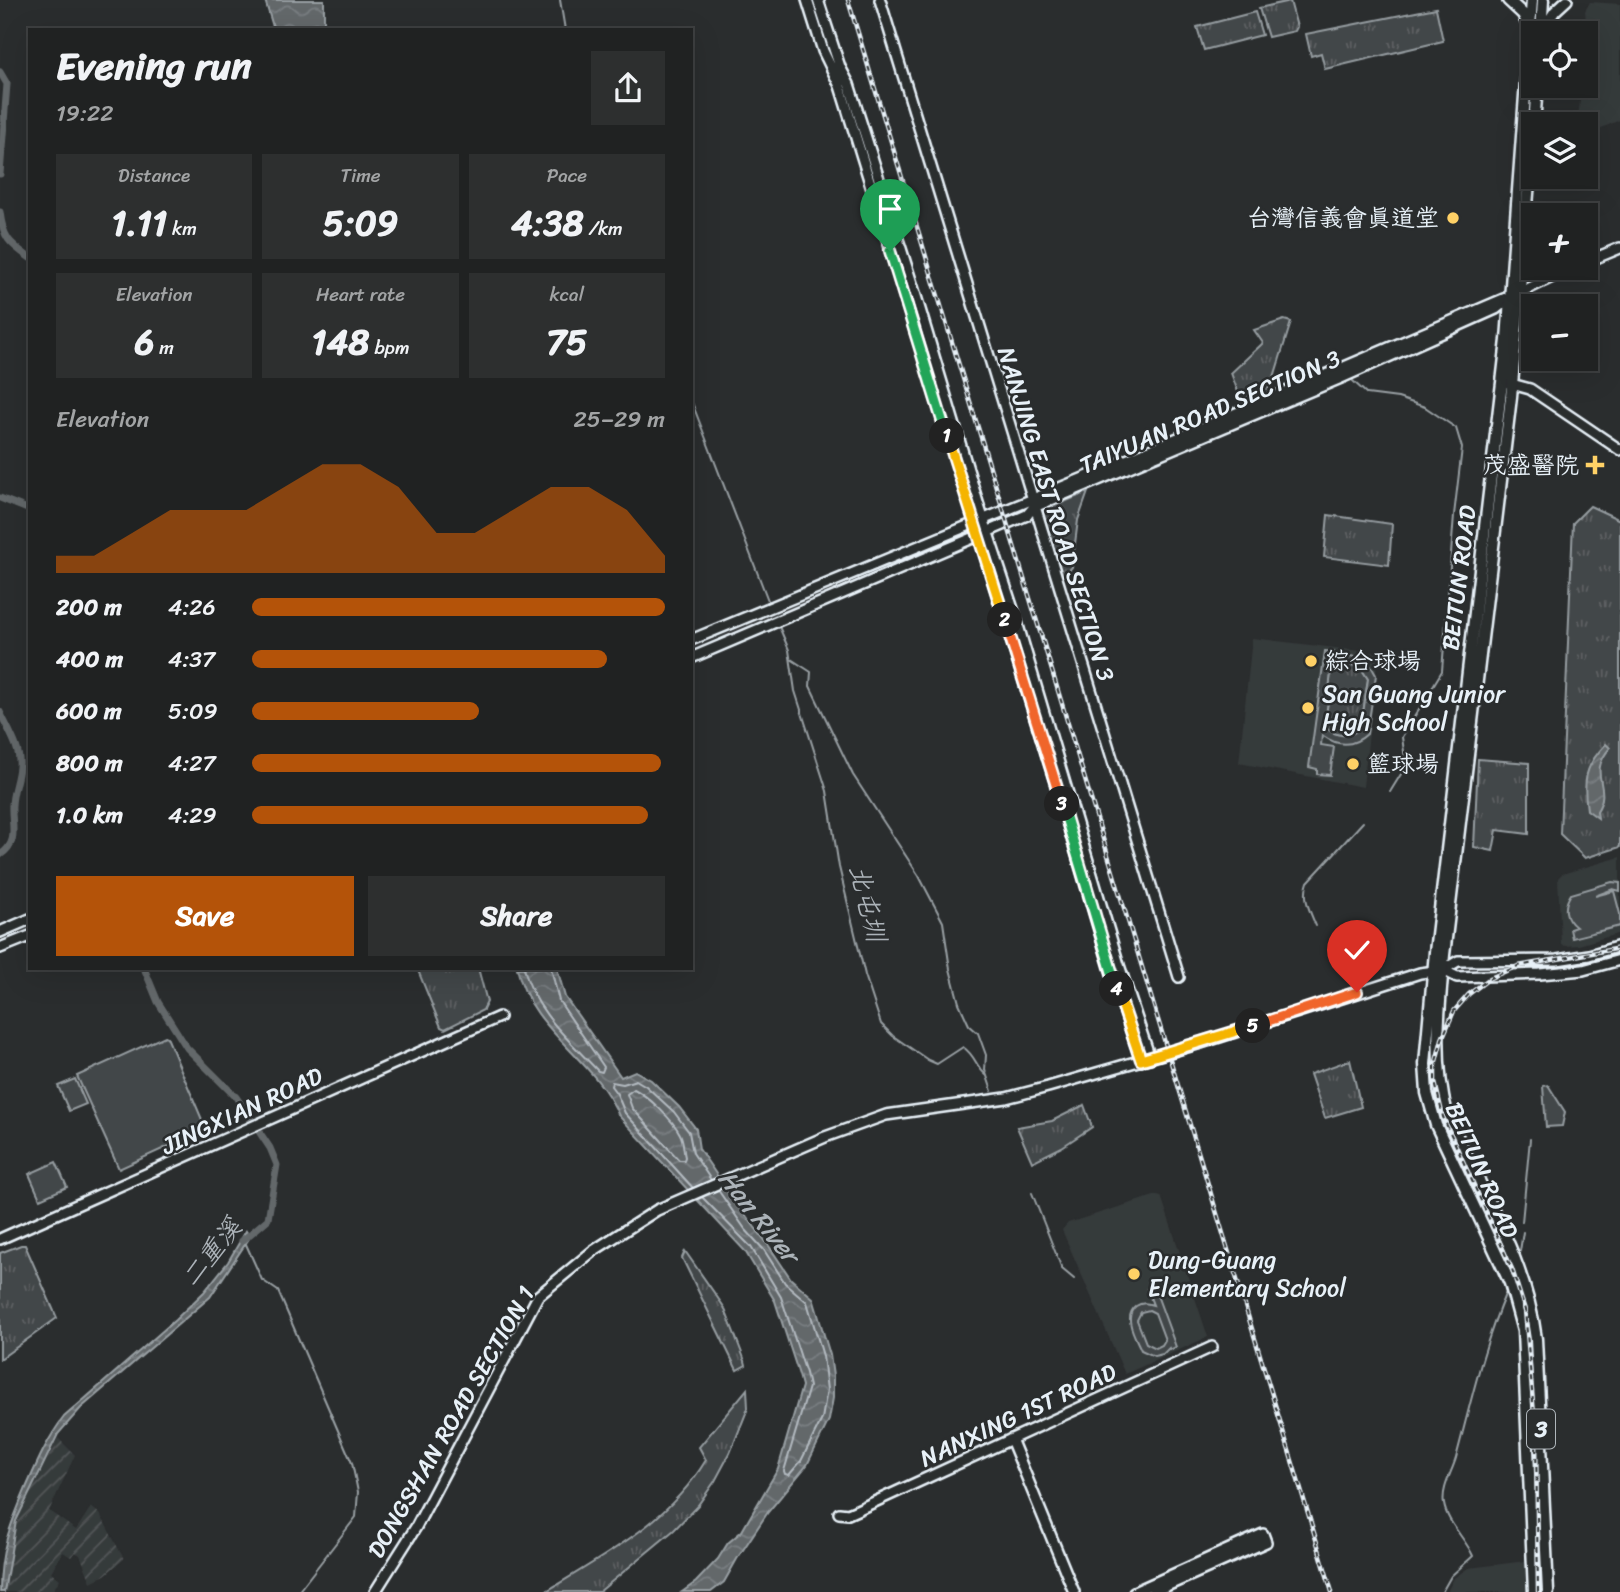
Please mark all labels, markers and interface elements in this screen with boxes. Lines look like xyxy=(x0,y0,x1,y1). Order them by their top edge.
map controls xyxy=(1521,21,1598,371)
button: locate xyxy=(1521,21,1598,98)
text: Evening run xyxy=(56,33,252,100)
button: share xyxy=(591,51,665,125)
text: 19:22 xyxy=(56,93,113,134)
button: layers xyxy=(1521,112,1598,189)
text: Distance xyxy=(118,159,190,192)
text: Time xyxy=(340,159,381,192)
text: Pace xyxy=(547,159,587,192)
pin xyxy=(860,179,920,251)
icon: arrive xyxy=(871,190,909,228)
text: 1.11 xyxy=(112,192,167,254)
text: 5:09 xyxy=(323,192,398,254)
text: 4:38 xyxy=(511,192,584,254)
place label: 台灣信義會真道堂 xyxy=(1247,197,1439,239)
button: + xyxy=(1521,203,1598,280)
marker: 台灣信義會真道堂 xyxy=(1445,210,1461,226)
text: km xyxy=(167,212,197,245)
text: /km xyxy=(584,212,623,245)
text: Elevation xyxy=(116,278,193,311)
text: Heart rate xyxy=(316,278,405,311)
text: kcal xyxy=(550,278,584,311)
button: − xyxy=(1521,294,1598,371)
text: 6 xyxy=(134,311,154,373)
text: 148 xyxy=(311,311,369,373)
text: 75 xyxy=(546,311,588,373)
text: m xyxy=(154,331,174,364)
text: bpm xyxy=(369,331,409,364)
street label: TAIYUAN ROAD SECTION 3 xyxy=(1073,338,1347,486)
street label: NANJING EAST ROAD SECTION 3 xyxy=(985,342,1127,686)
text: Elevation xyxy=(56,399,149,440)
text: 25–29 m xyxy=(574,399,665,440)
pin: 1 xyxy=(930,418,964,453)
text: 1 xyxy=(942,419,951,452)
place label: 茂盛醫院 xyxy=(1483,444,1579,486)
marker: 茂盛醫院 xyxy=(1585,455,1605,475)
street label: BEITUN ROAD xyxy=(1429,502,1489,653)
text: 200 m xyxy=(56,587,122,628)
text: 4:26 xyxy=(168,587,216,628)
pin: 2 xyxy=(988,602,1023,638)
text: 2 xyxy=(999,603,1010,636)
text: 400 m xyxy=(56,639,123,680)
text: 4:37 xyxy=(168,639,215,680)
place label: 綜合球場 xyxy=(1325,640,1421,682)
marker: 綜合球場 xyxy=(1303,653,1319,669)
place label: San Guang Junior High School xyxy=(1322,673,1507,743)
text: 600 m xyxy=(56,691,122,732)
text: 5:09 xyxy=(168,691,218,732)
marker: San Guang Junior High School xyxy=(1300,700,1316,716)
text: 800 m xyxy=(56,743,123,784)
text: 4:27 xyxy=(168,743,216,784)
place label: 籃球場 xyxy=(1367,743,1439,785)
marker: 籃球場 xyxy=(1345,756,1361,772)
pin: 3 xyxy=(1044,786,1080,822)
text: 3 xyxy=(1056,787,1067,820)
text: 1.0 km xyxy=(56,795,123,836)
text: 4:29 xyxy=(168,795,217,836)
water label: 北屯圳 xyxy=(836,860,900,949)
button: Save xyxy=(56,876,354,956)
button: Share xyxy=(368,876,665,956)
pin xyxy=(1327,920,1387,992)
icon: check xyxy=(1338,931,1376,969)
pin: 4 xyxy=(1100,972,1134,1006)
text: 4 xyxy=(1111,972,1122,1005)
pin: 5 xyxy=(1236,1009,1270,1044)
text: 5 xyxy=(1247,1009,1258,1042)
street label: JINGXIAN ROAD xyxy=(153,1055,330,1167)
street label: BEITUN ROAD xyxy=(1433,1095,1531,1246)
water label: Han River xyxy=(706,1159,814,1277)
water label: 二重溪 xyxy=(169,1206,255,1297)
place label: Dung-Guang Elementary School xyxy=(1148,1239,1347,1309)
marker: Dung-Guang Elementary School xyxy=(1126,1266,1142,1282)
street label: DONGSHAN ROAD SECTION 1 xyxy=(356,1278,546,1566)
street label: NANXING 1ST ROAD xyxy=(913,1351,1123,1479)
road number: 3 xyxy=(1527,1410,1555,1448)

